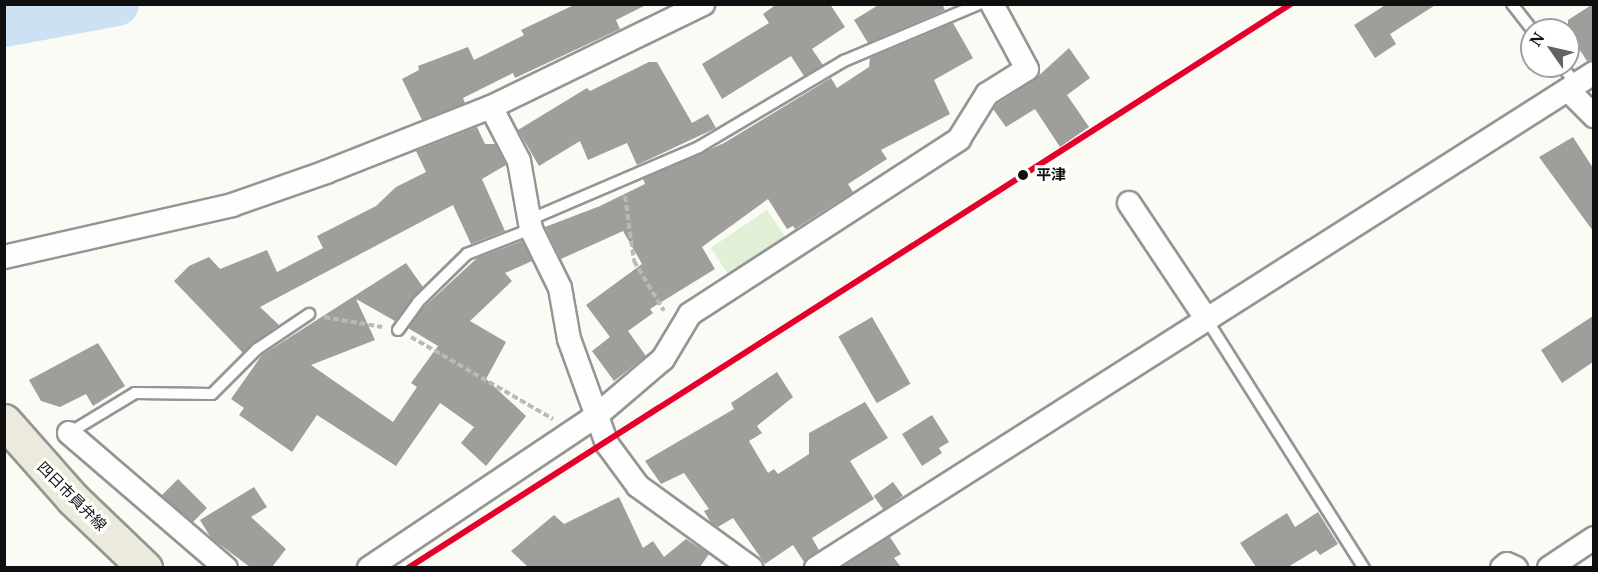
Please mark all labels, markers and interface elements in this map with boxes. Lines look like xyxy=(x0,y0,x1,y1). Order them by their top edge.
north arrow xyxy=(1520,18,1580,78)
text: N xyxy=(1524,28,1549,50)
marker: 平津 xyxy=(1014,166,1032,184)
place label: 平津 xyxy=(1036,166,1066,184)
street label: 四日市員弁線 xyxy=(34,458,110,534)

